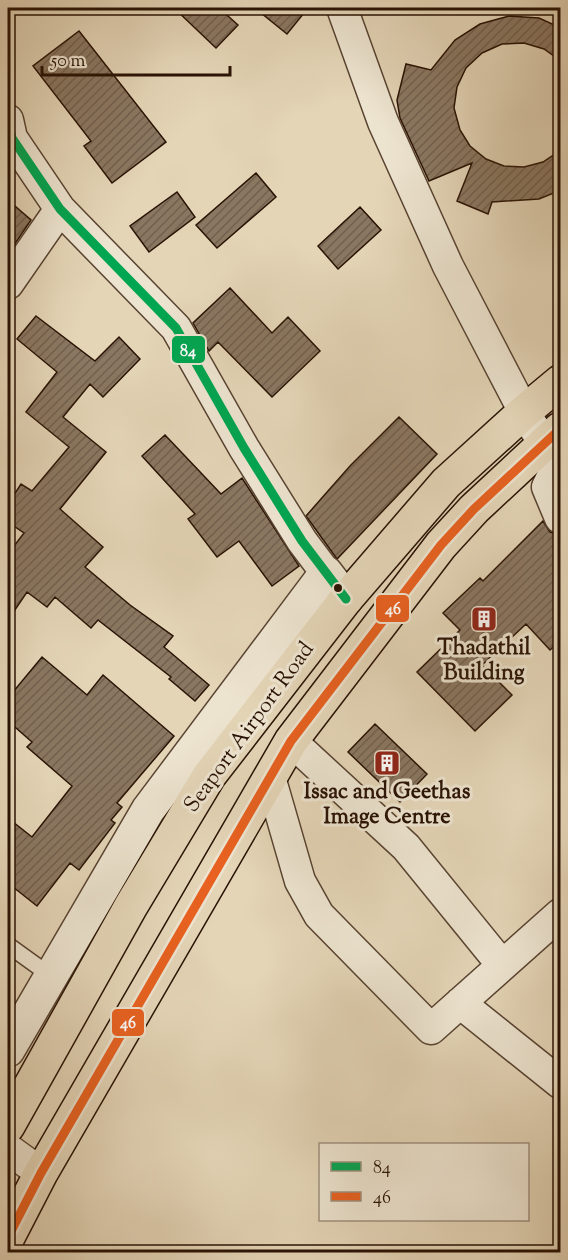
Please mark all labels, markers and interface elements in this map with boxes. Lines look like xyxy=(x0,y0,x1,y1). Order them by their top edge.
scale bar xyxy=(42,39,230,77)
text: 50 m xyxy=(50,49,86,75)
line badge: 84 xyxy=(171,335,206,364)
text: 84 xyxy=(180,341,196,364)
unlabelled marker xyxy=(332,582,344,594)
line badge: 46 xyxy=(375,594,410,623)
text: 46 xyxy=(384,599,401,622)
building icon: Thadathil Building xyxy=(469,604,499,634)
place label: Thadathil Building xyxy=(437,633,532,690)
street label: Seaport Airport Road xyxy=(177,636,323,820)
building icon: Issac and Geethas Image Centre xyxy=(372,748,402,778)
place label: Issac and Geethas Image Centre xyxy=(304,777,471,834)
line badge: 46 xyxy=(111,1008,145,1037)
text: 46 xyxy=(119,1013,136,1036)
legend xyxy=(319,1143,529,1221)
text: 84 xyxy=(373,1156,391,1182)
text: 46 xyxy=(373,1186,391,1212)

